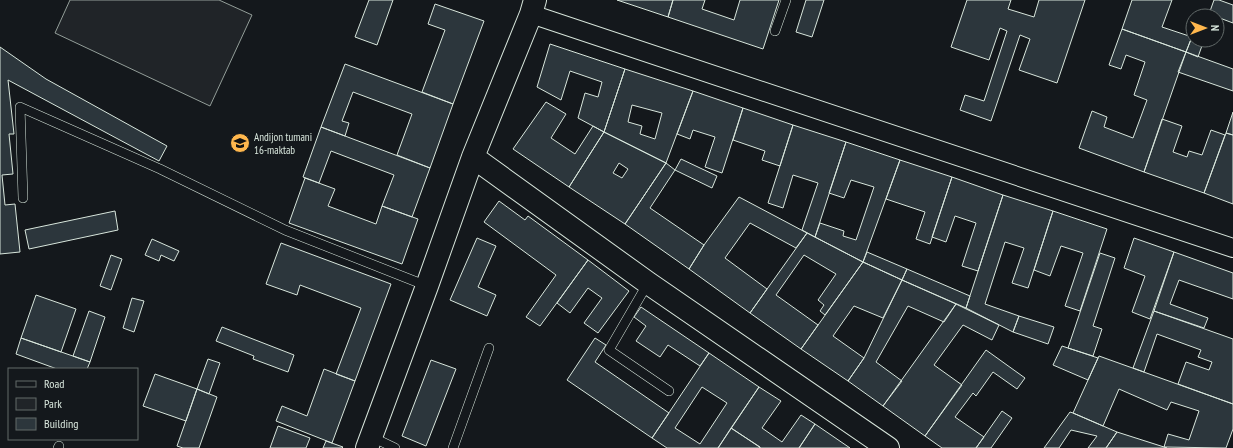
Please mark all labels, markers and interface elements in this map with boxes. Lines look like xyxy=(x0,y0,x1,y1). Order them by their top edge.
north arrow xyxy=(1185,8,1225,48)
text: N xyxy=(1208,25,1222,31)
place label: Andijon tumani 16-maktab xyxy=(254,130,312,157)
school or university icon: Andijon tumani 16-maktab xyxy=(229,132,251,154)
legend xyxy=(8,368,138,440)
text: Road xyxy=(44,376,64,391)
text: Park xyxy=(44,396,62,411)
text: Building xyxy=(44,416,79,431)

